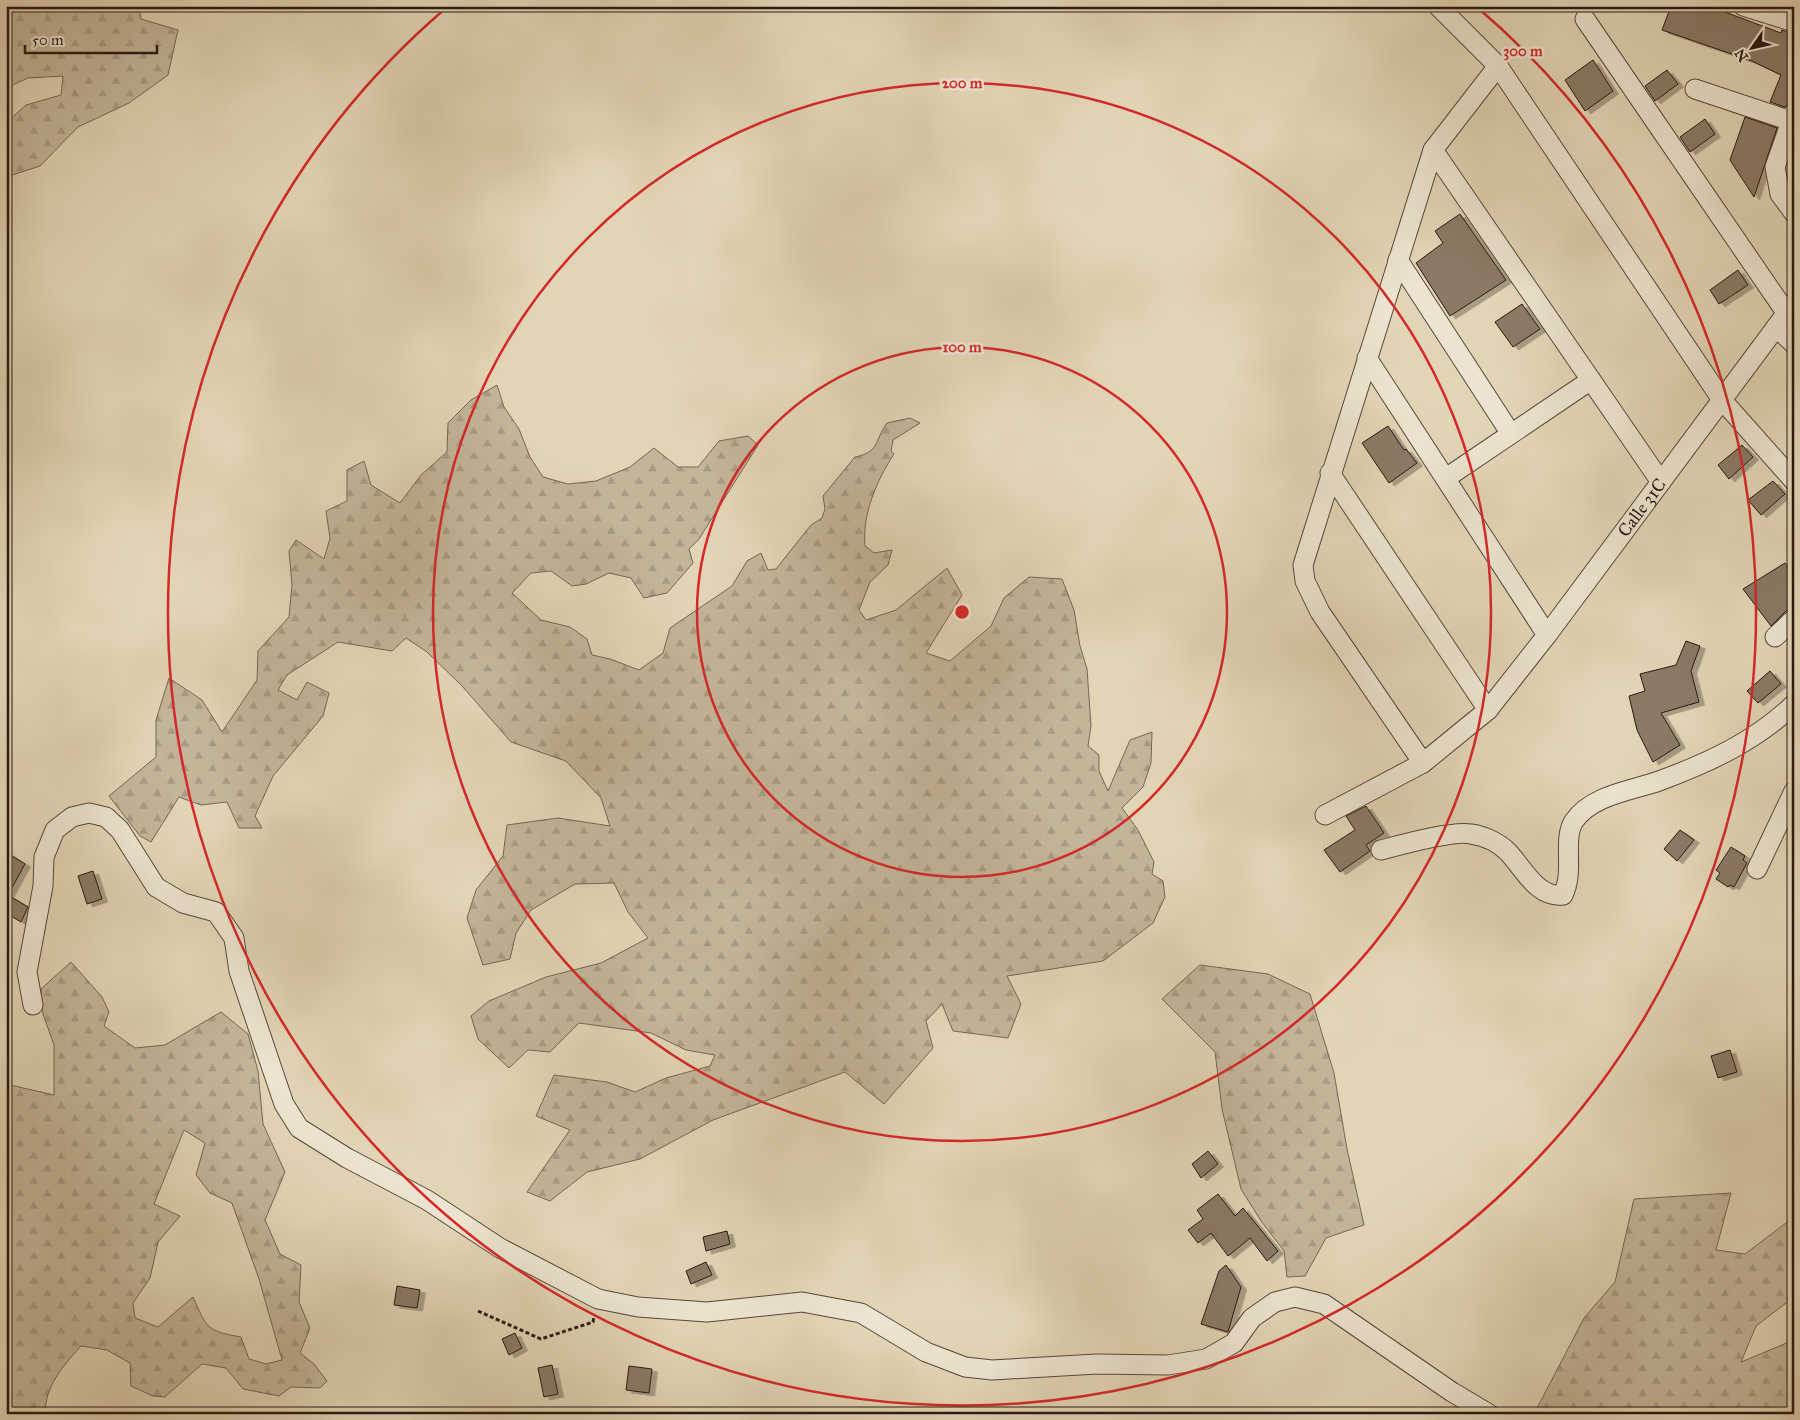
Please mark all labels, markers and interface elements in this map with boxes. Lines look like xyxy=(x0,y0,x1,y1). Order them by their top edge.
scale bar xyxy=(25,22,158,54)
north arrow xyxy=(1728,22,1778,72)
text: 50 m xyxy=(32,31,64,49)
text: 300 m xyxy=(1503,42,1543,61)
text: N xyxy=(1731,45,1752,65)
text: 200 m xyxy=(942,74,983,92)
text: 100 m xyxy=(942,338,982,356)
street label: Calle 31C xyxy=(1613,474,1671,541)
centre of rings xyxy=(953,603,971,621)

